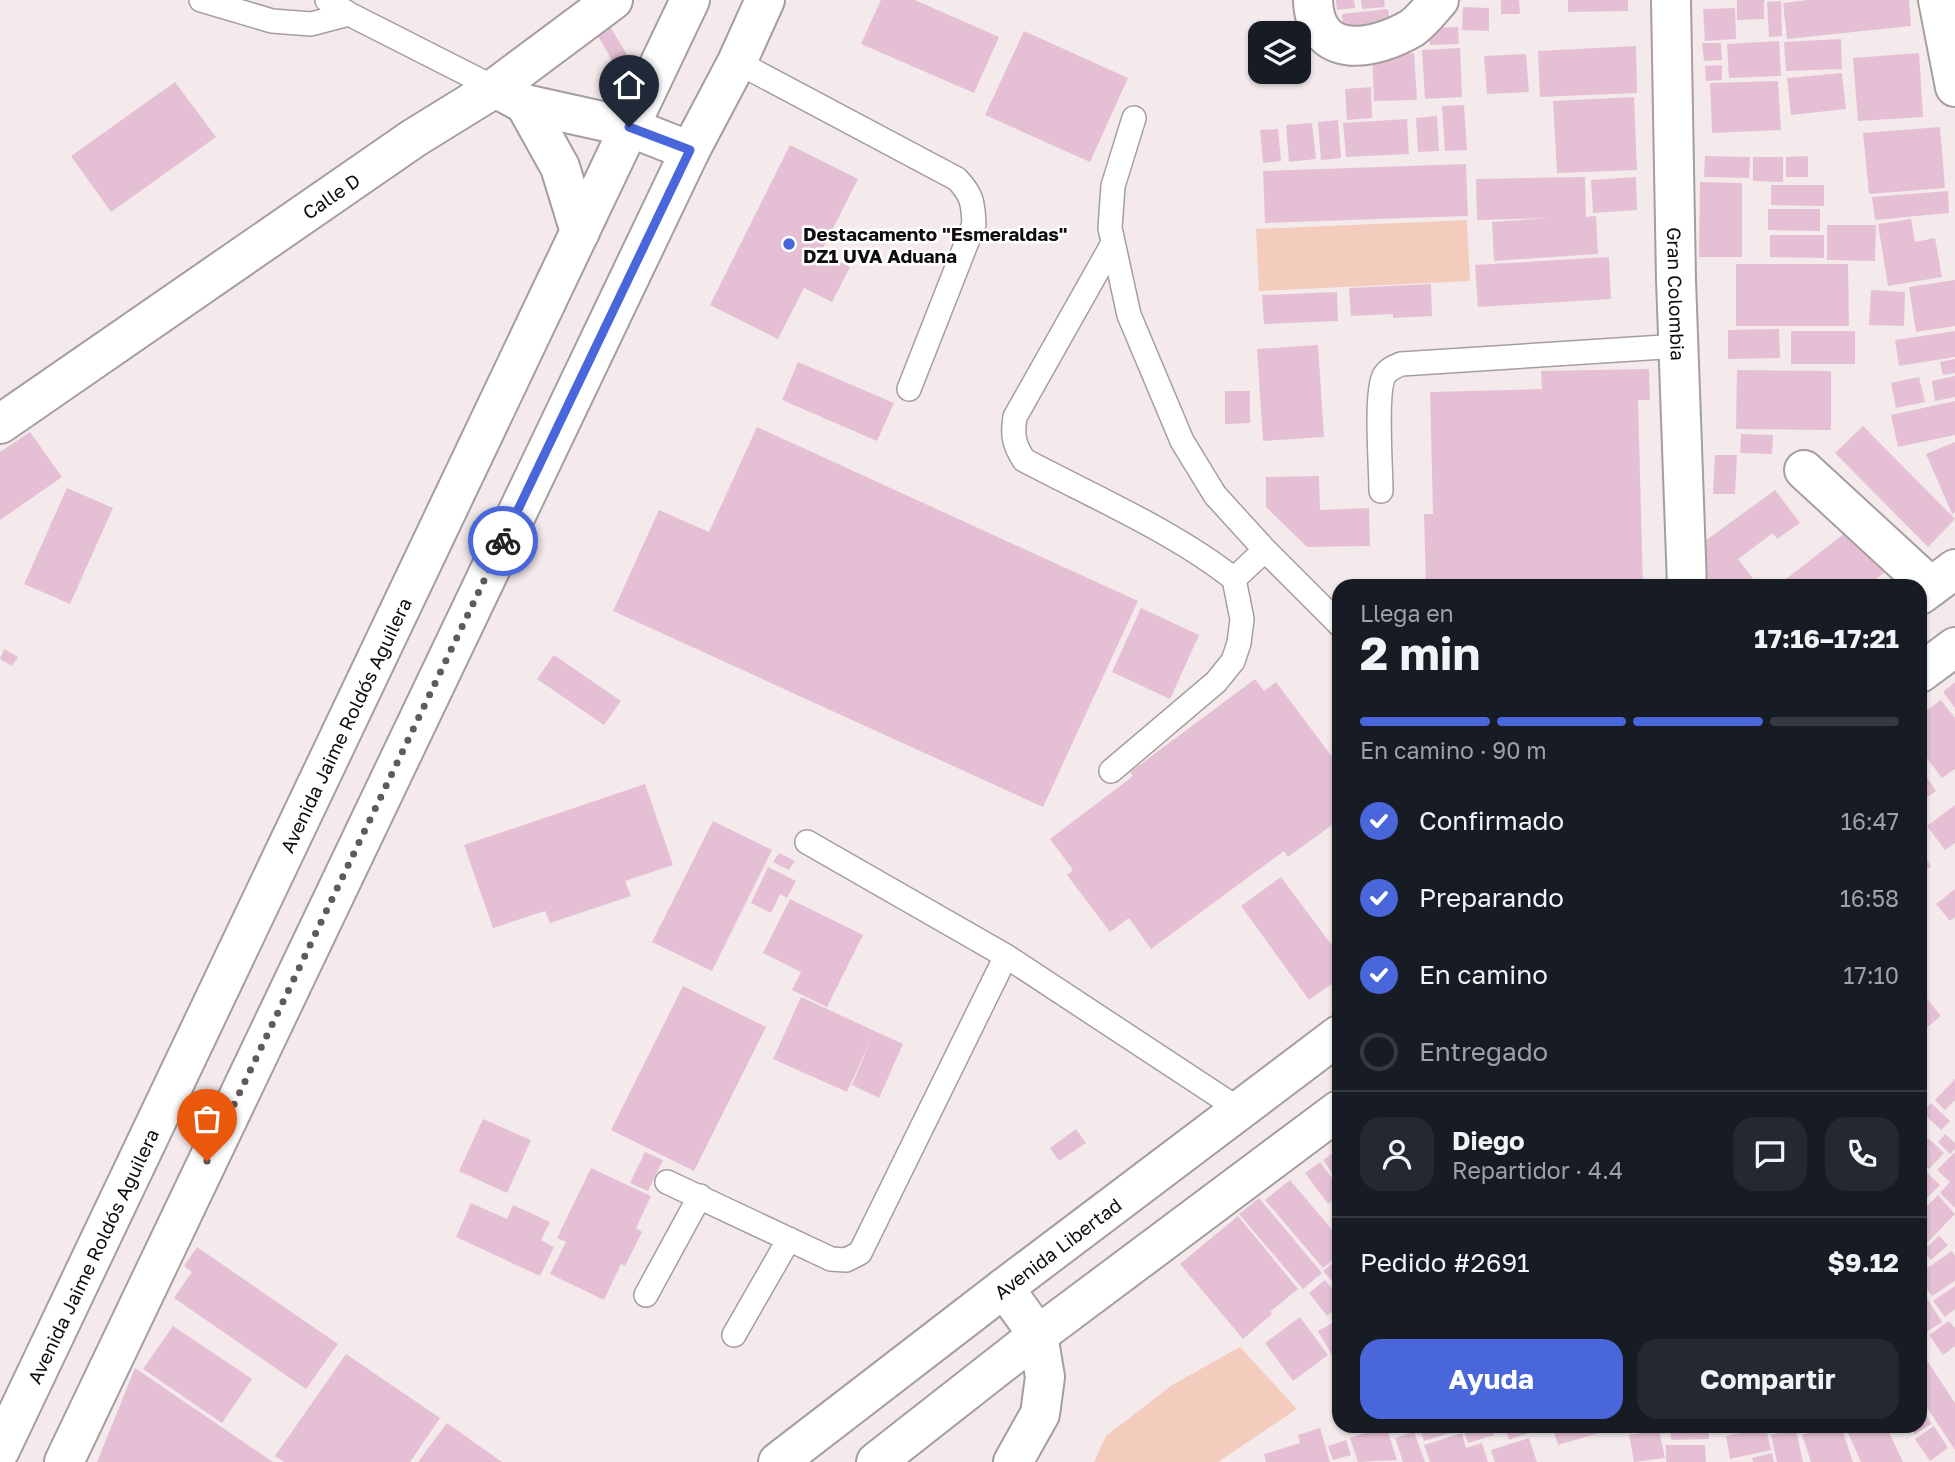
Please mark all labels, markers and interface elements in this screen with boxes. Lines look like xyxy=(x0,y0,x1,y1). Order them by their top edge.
map controls xyxy=(1248,21,1311,84)
button: layers xyxy=(1248,21,1311,84)
pin xyxy=(599,55,659,127)
icon: home xyxy=(610,66,648,104)
street label: Calle D xyxy=(298,168,364,223)
place label: Destacamento "Esmeraldas" DZ1 UVA Aduana xyxy=(803,222,1068,267)
street label: Gran Colombia xyxy=(1664,227,1690,361)
marker: Destacamento "Esmeraldas" DZ1 UVA Aduana xyxy=(781,236,797,252)
courier xyxy=(468,506,538,576)
icon: bike xyxy=(484,522,522,560)
street label: Avenida Jaime Roldós Aguilera xyxy=(275,594,415,856)
text: Llega en xyxy=(1360,599,1454,627)
text: 17:16–17:21 xyxy=(1754,623,1899,654)
text: 2 min xyxy=(1360,625,1480,680)
text: En camino · 90 m xyxy=(1360,736,1547,764)
icon: check xyxy=(1360,802,1398,840)
text: Confirmado xyxy=(1419,805,1564,836)
text: 16:47 xyxy=(1841,807,1899,835)
icon: check xyxy=(1360,879,1398,917)
text: Preparando xyxy=(1419,882,1564,913)
text: 16:58 xyxy=(1840,884,1899,912)
icon: check xyxy=(1360,956,1398,994)
text: En camino xyxy=(1419,959,1548,990)
text: 17:10 xyxy=(1843,961,1899,989)
text: Entregado xyxy=(1419,1036,1548,1067)
pin xyxy=(177,1089,237,1161)
icon: bag xyxy=(188,1100,226,1138)
button: person xyxy=(1360,1117,1434,1191)
button: chat xyxy=(1733,1117,1807,1191)
button: phone xyxy=(1825,1117,1899,1191)
street label: Avenida Jaime Roldós Aguilera xyxy=(22,1125,163,1387)
text: Diego xyxy=(1452,1125,1525,1156)
text: Repartidor · 4.4 xyxy=(1452,1156,1623,1184)
street label: Avenida Libertad xyxy=(989,1192,1125,1303)
text: Pedido #2691 xyxy=(1360,1247,1530,1278)
text: $9.12 xyxy=(1827,1247,1899,1278)
button: Ayuda xyxy=(1360,1339,1623,1419)
button: Compartir xyxy=(1637,1339,1899,1419)

